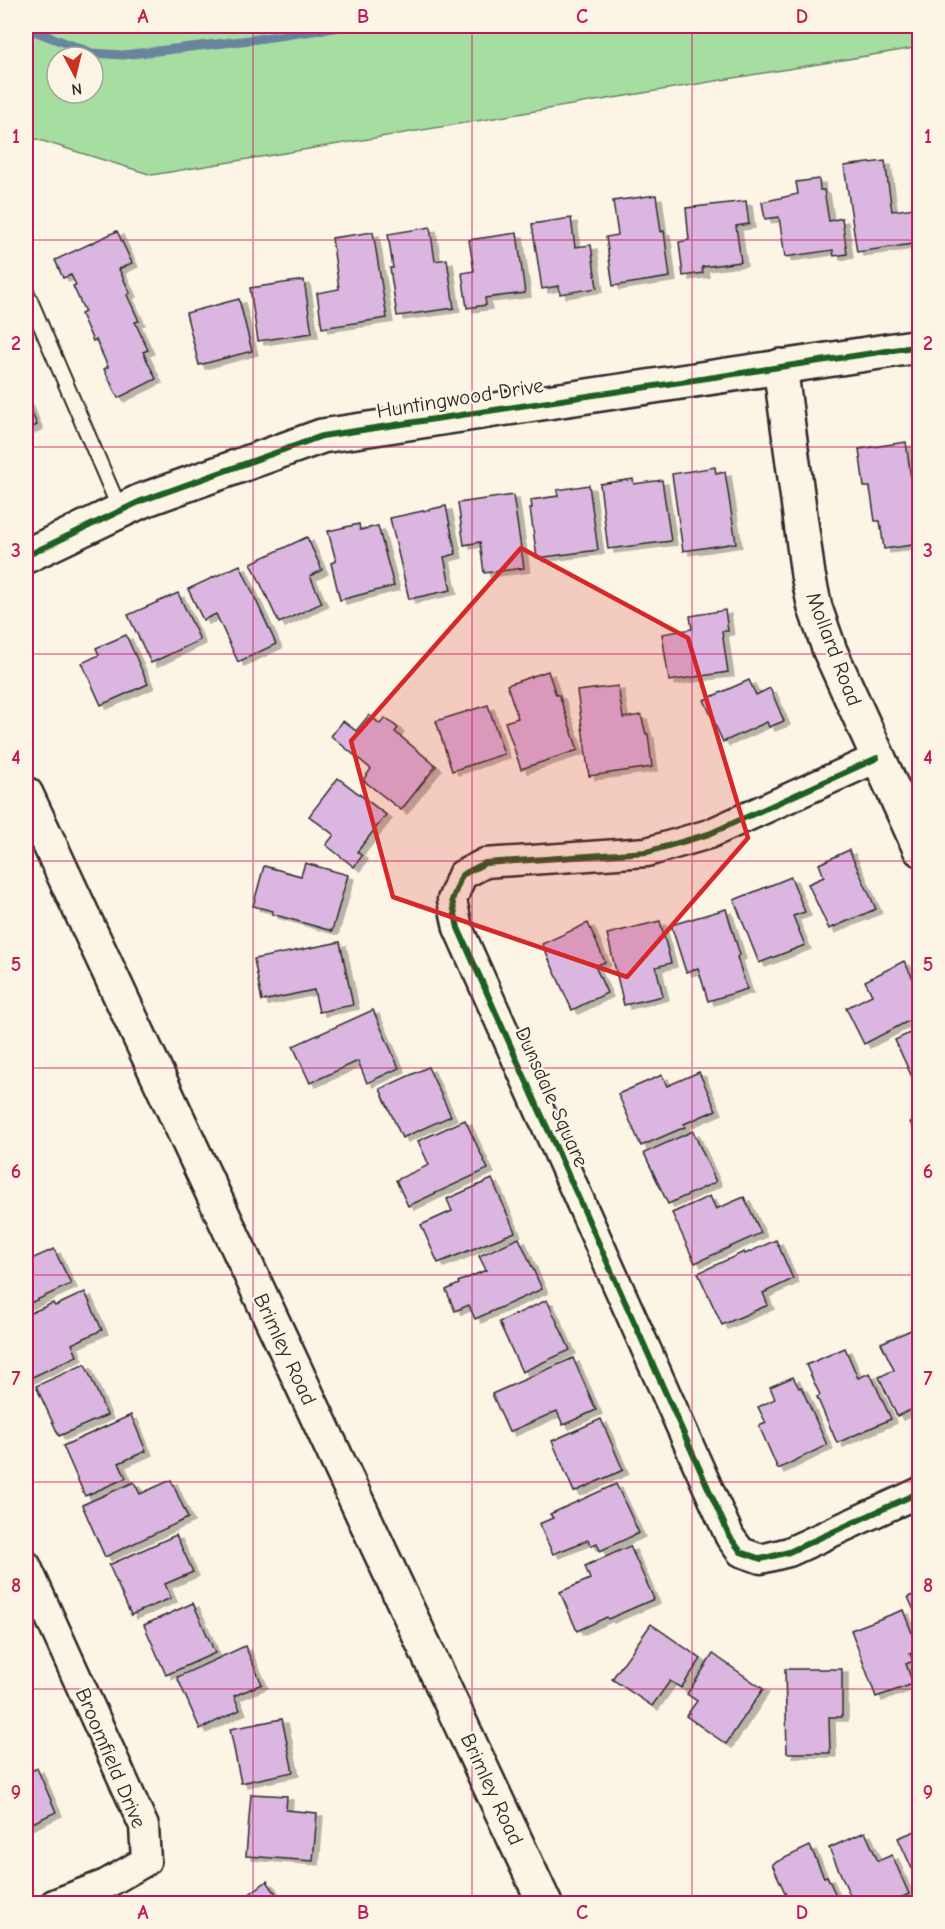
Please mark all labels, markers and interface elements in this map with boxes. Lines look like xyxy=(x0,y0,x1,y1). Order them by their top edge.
text: A xyxy=(137,5,149,28)
text: B xyxy=(357,5,369,28)
text: C xyxy=(576,5,588,28)
text: D xyxy=(796,5,808,28)
north arrow xyxy=(45,45,105,105)
text: N xyxy=(70,79,83,98)
text: 1 xyxy=(12,125,20,148)
text: 1 xyxy=(924,125,932,148)
text: 2 xyxy=(11,332,21,355)
text: 2 xyxy=(923,332,933,355)
street label: Huntingwood Drive xyxy=(375,373,545,423)
text: 3 xyxy=(11,539,21,562)
text: 3 xyxy=(923,539,933,562)
street label: Mollard Road xyxy=(801,589,867,709)
text: 4 xyxy=(11,746,21,769)
text: 4 xyxy=(923,746,933,769)
text: 5 xyxy=(11,953,21,976)
text: 5 xyxy=(923,953,933,976)
street label: Dunsdale Square xyxy=(510,1023,594,1171)
text: 6 xyxy=(11,1160,21,1183)
text: 6 xyxy=(923,1160,933,1183)
street label: Brimley Road xyxy=(249,1289,321,1409)
text: 7 xyxy=(12,1367,21,1390)
text: 7 xyxy=(924,1367,933,1390)
text: 8 xyxy=(11,1574,21,1597)
text: 8 xyxy=(923,1574,933,1597)
street label: Broomfield Drive xyxy=(71,1684,151,1832)
street label: Brimley Road xyxy=(456,1729,528,1849)
text: 9 xyxy=(11,1781,21,1804)
text: 9 xyxy=(923,1781,933,1804)
text: A xyxy=(137,1901,149,1924)
text: B xyxy=(357,1901,369,1924)
text: C xyxy=(576,1901,588,1924)
text: D xyxy=(796,1901,808,1924)

